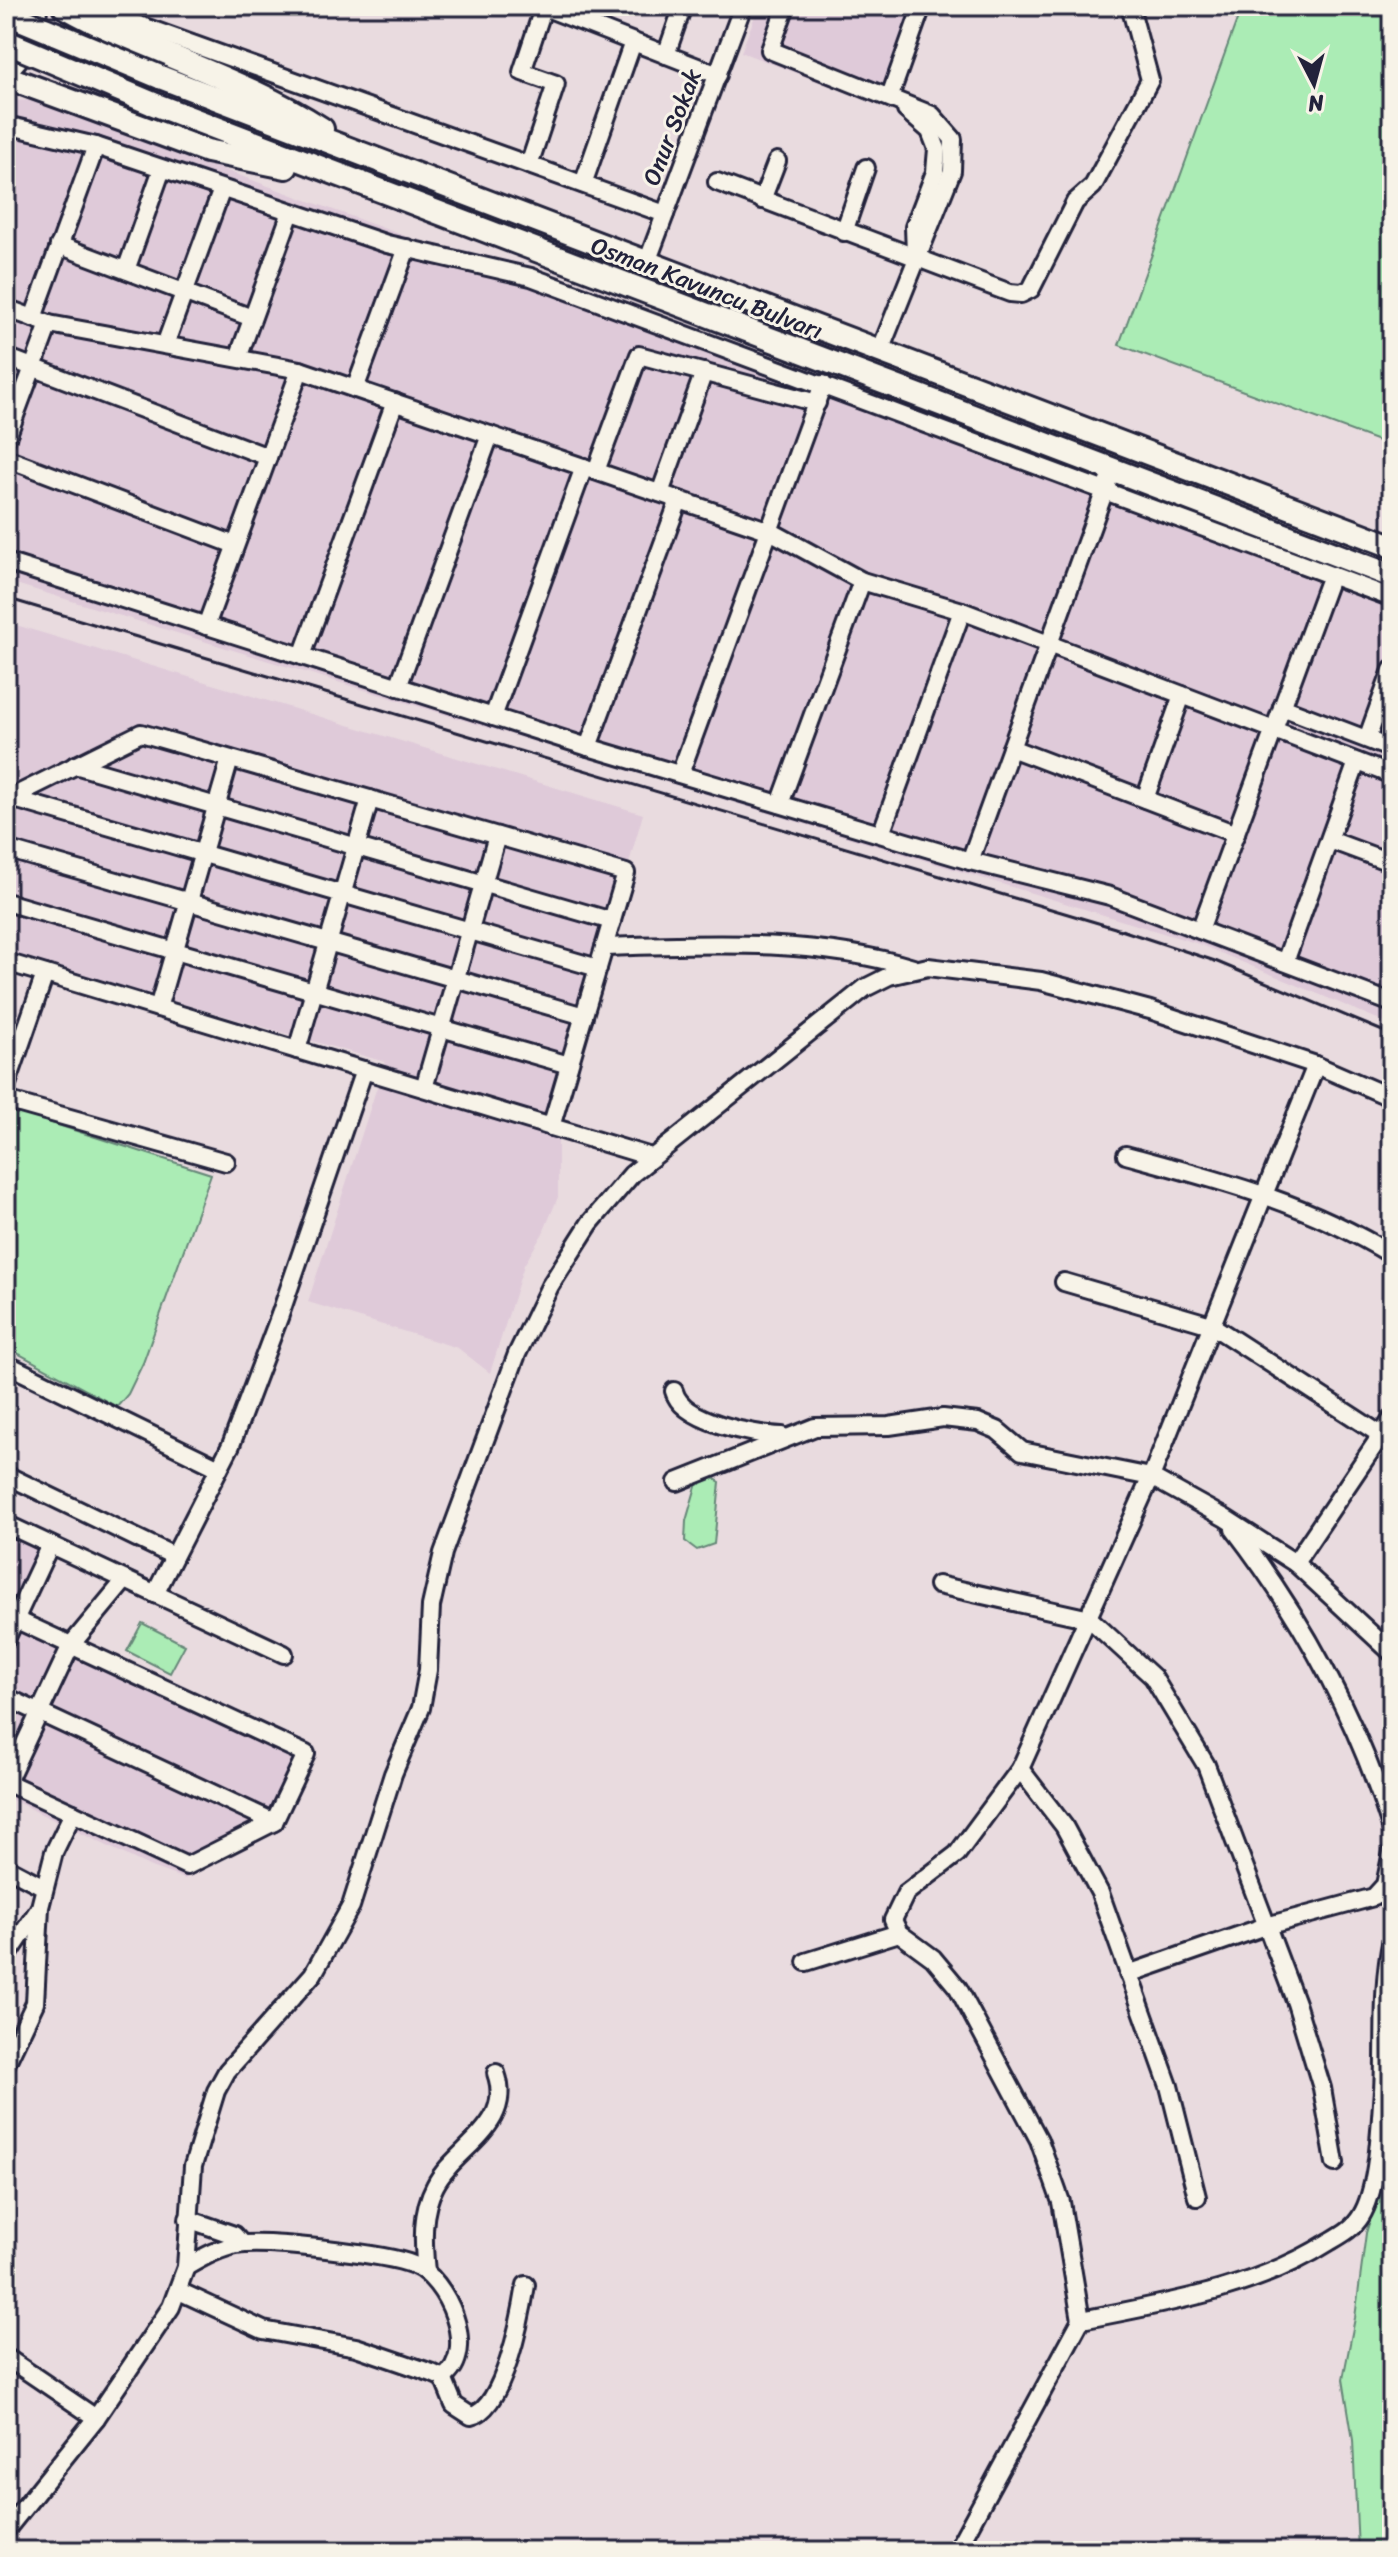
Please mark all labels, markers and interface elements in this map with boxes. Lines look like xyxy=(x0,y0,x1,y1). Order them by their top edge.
north arrow xyxy=(1274,44,1354,124)
street label: Onur Sokak xyxy=(630,62,714,192)
text: N xyxy=(1306,83,1327,124)
street label: Osman Kavuncu Bulvarı xyxy=(585,224,829,352)

